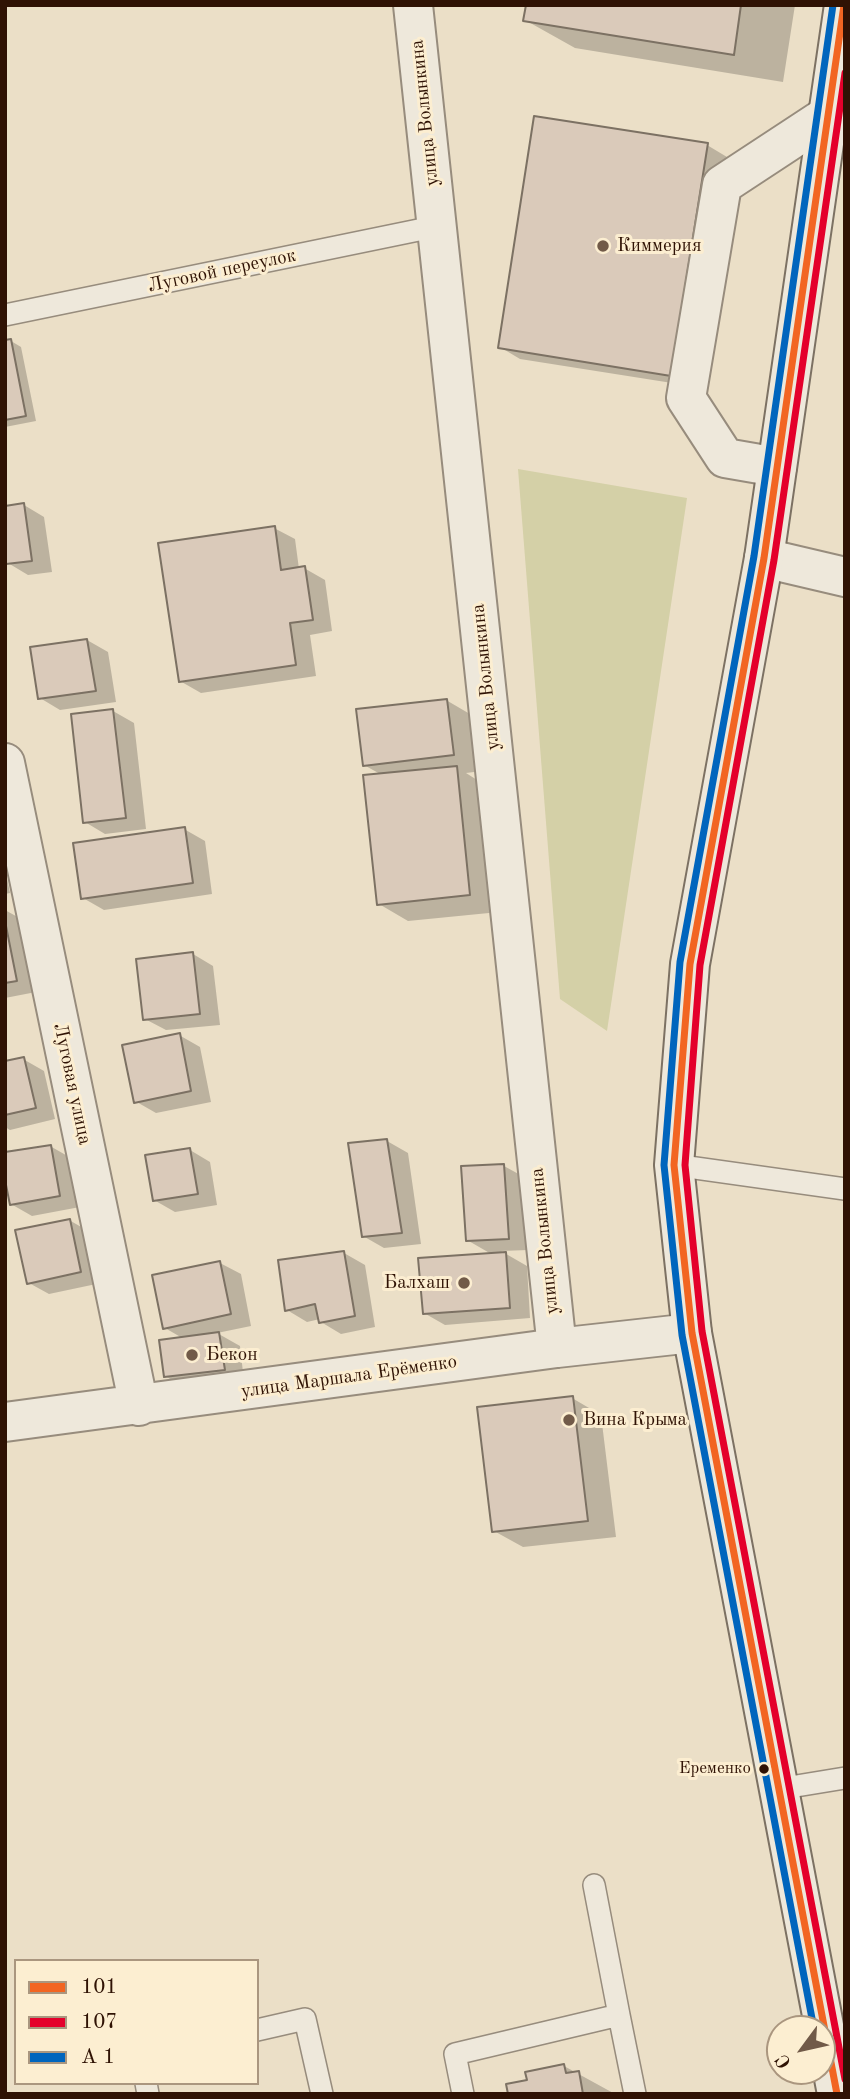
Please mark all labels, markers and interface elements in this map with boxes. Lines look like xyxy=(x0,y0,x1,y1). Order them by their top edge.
street label: улица Волынкина xyxy=(406,38,444,188)
place label: Киммерия xyxy=(617,235,702,257)
marker: Киммерия xyxy=(595,238,611,254)
street label: Луговой переулок xyxy=(146,244,298,298)
street label: улица Волынкина xyxy=(467,602,505,752)
street label: Луговая улица xyxy=(48,1021,96,1147)
street label: улица Волынкина xyxy=(526,1166,564,1316)
place label: Балхаш xyxy=(384,1272,450,1294)
marker: Балхаш xyxy=(456,1275,472,1291)
place label: Бекон xyxy=(206,1344,258,1366)
marker: Бекон xyxy=(184,1347,200,1363)
street label: улица Маршала Ерёменко xyxy=(239,1351,459,1403)
place label: Вина Крыма xyxy=(583,1409,687,1431)
marker: Вина Крыма xyxy=(561,1412,577,1428)
place label: Еременко xyxy=(679,1759,751,1779)
marker: Еременко xyxy=(757,1762,771,1776)
legend xyxy=(14,1959,259,2085)
text: 101 xyxy=(81,1977,118,1998)
text: 107 xyxy=(81,2012,118,2033)
north arrow xyxy=(766,2015,836,2085)
text: A 1 xyxy=(81,2047,115,2068)
text: С xyxy=(773,2050,796,2071)

